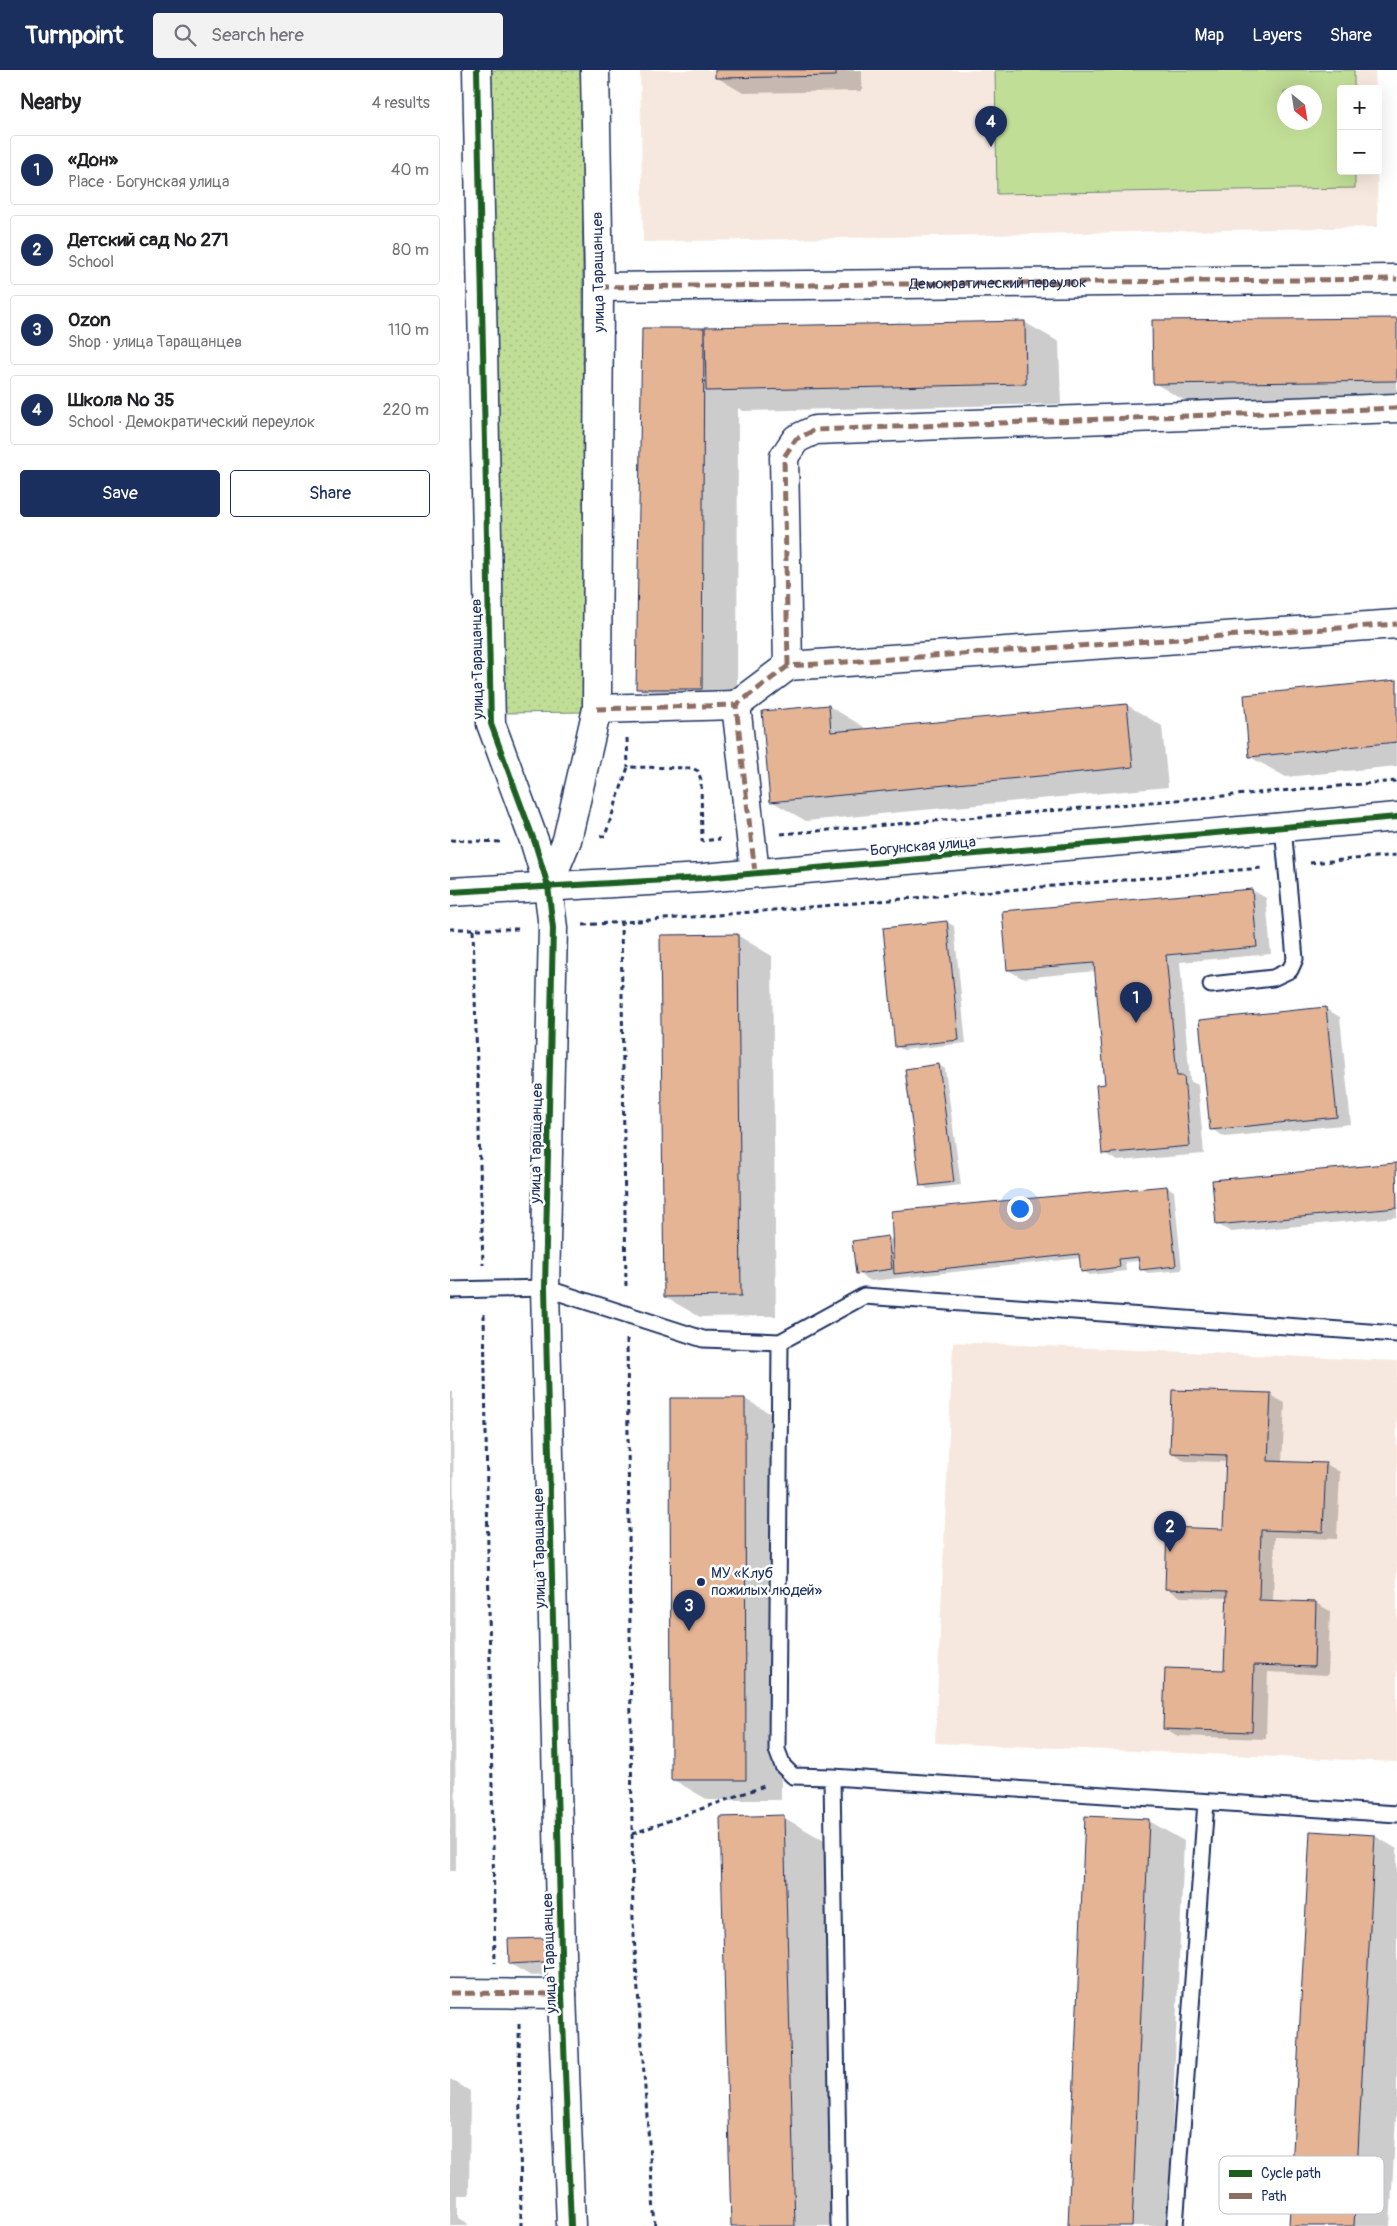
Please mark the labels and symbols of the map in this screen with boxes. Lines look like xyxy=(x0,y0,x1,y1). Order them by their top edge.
north arrow xyxy=(1277,85,1322,130)
pin: 4 xyxy=(975,106,1007,147)
street label: улица Таращанцев xyxy=(588,211,609,334)
street label: Демократический переулок xyxy=(908,273,1087,294)
street label: улица Таращанцев xyxy=(467,598,488,721)
street label: Богунская улица xyxy=(869,832,977,861)
pin: 1 xyxy=(1120,982,1152,1023)
street label: улица Таращанцев xyxy=(526,1082,547,1205)
your location xyxy=(1007,1196,1033,1222)
street label: улица Таращанцев xyxy=(529,1487,550,1610)
pin: 2 xyxy=(1154,1511,1186,1552)
place label: МУ «Клуб пожилых людей» xyxy=(711,1564,822,1600)
marker: МУ «Клуб пожилых людей» xyxy=(695,1576,707,1588)
pin: 3 xyxy=(673,1590,705,1631)
street label: улица Таращанцев xyxy=(538,1892,561,2015)
legend xyxy=(1219,2156,1384,2214)
text: Cycle path xyxy=(1261,2165,1321,2182)
text: Path xyxy=(1261,2188,1286,2205)

